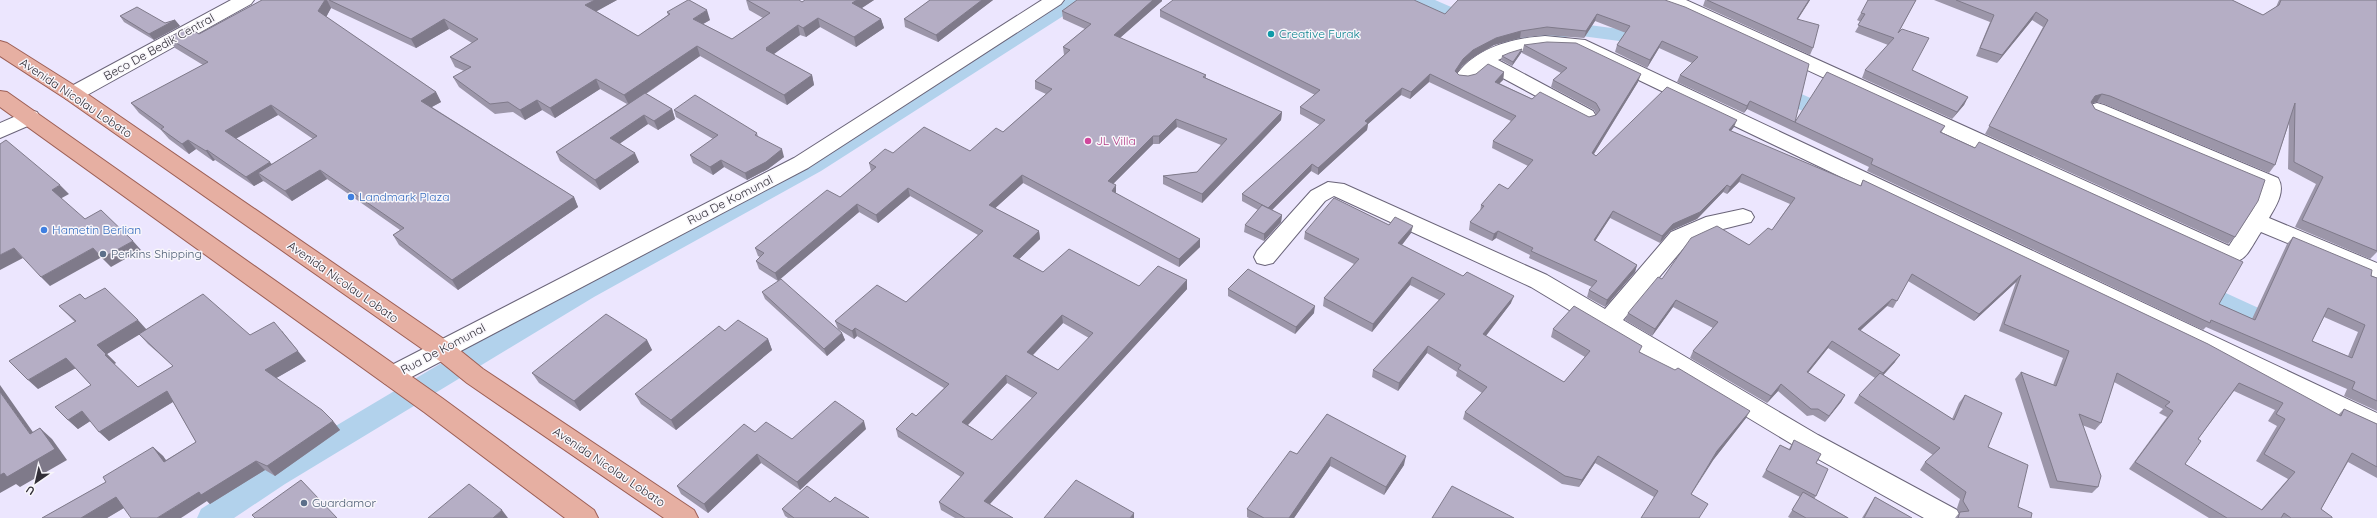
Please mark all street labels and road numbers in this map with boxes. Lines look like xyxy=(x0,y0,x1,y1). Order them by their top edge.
street label: Beco De Bedik Central xyxy=(101,10,217,83)
street label: Avenida Nicolau Lobato xyxy=(17,54,135,141)
street label: Rua De Komunal xyxy=(685,172,775,228)
street label: Avenida Nicolau Lobato xyxy=(285,238,402,326)
street label: Rua De Komunal xyxy=(398,320,488,377)
street label: Avenida Nicolau Lobato xyxy=(550,423,668,510)

